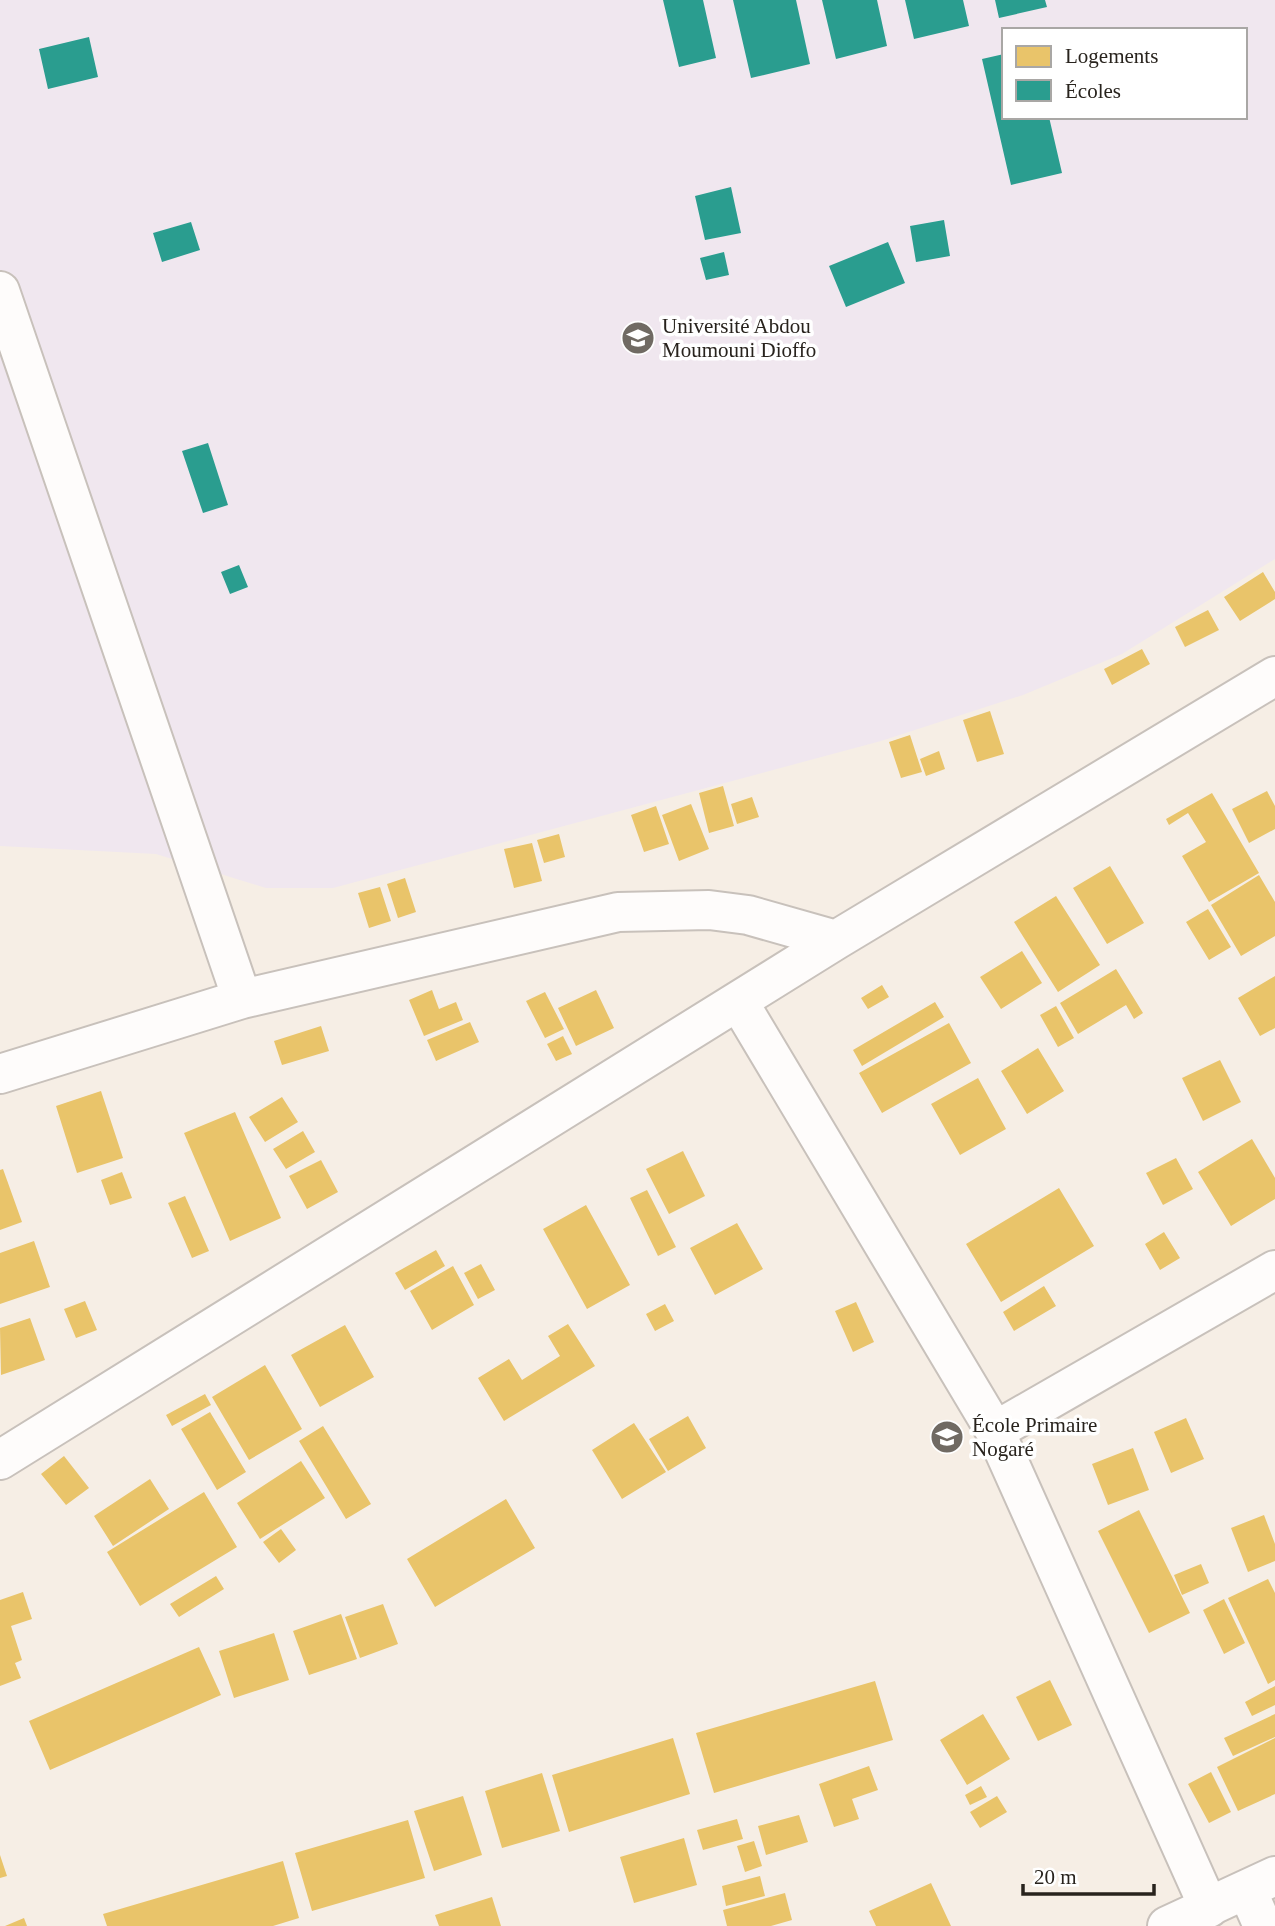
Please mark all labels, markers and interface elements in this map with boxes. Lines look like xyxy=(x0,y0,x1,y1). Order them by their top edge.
legend xyxy=(1002,28,1247,119)
text: Logements xyxy=(1065,44,1158,68)
text: Écoles xyxy=(1065,79,1121,103)
place label: Université Abdou Moumouni Dioffo xyxy=(662,314,816,362)
school or university icon: Université Abdou Moumouni Dioffo xyxy=(619,319,657,357)
place label: École Primaire Nogaré xyxy=(972,1413,1097,1461)
school or university icon: École Primaire Nogaré xyxy=(928,1418,966,1456)
scale bar xyxy=(1023,1853,1154,1897)
text: 20 m xyxy=(1034,1865,1077,1889)

